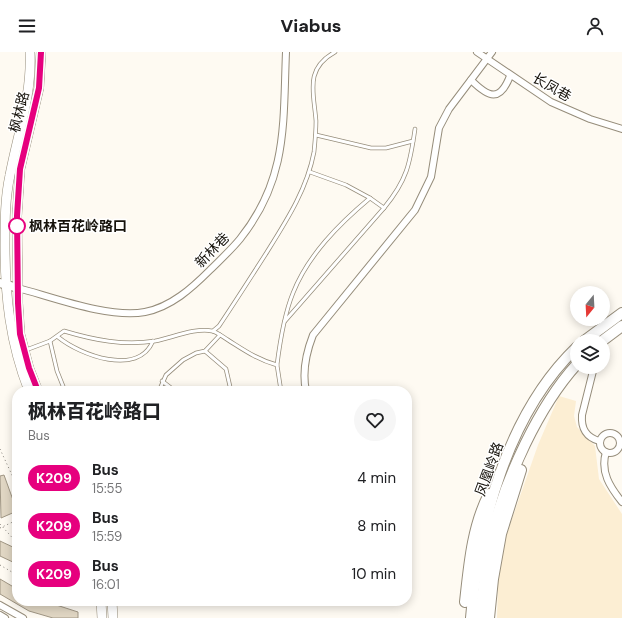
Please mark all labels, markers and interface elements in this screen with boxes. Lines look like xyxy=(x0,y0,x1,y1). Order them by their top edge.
text: Viabus xyxy=(280,14,342,38)
icon: menu xyxy=(16,15,38,37)
icon: person xyxy=(584,15,606,37)
street label: 长凤巷 xyxy=(529,69,575,105)
street label: 枫林路 xyxy=(5,89,33,135)
marker: 枫林百花岭路口 xyxy=(8,217,26,235)
place label: 枫林百花岭路口 xyxy=(29,217,127,235)
street label: 新林巷 xyxy=(191,229,233,271)
north arrow xyxy=(570,286,610,326)
map controls xyxy=(570,286,610,374)
button: layers xyxy=(570,334,610,374)
text: 枫林百花岭路口 xyxy=(28,399,161,424)
button: heart xyxy=(354,399,396,441)
text: Bus xyxy=(28,427,50,444)
street label: 凤凰岭路 xyxy=(471,440,507,498)
text: Bus xyxy=(92,460,119,480)
text: 4 min xyxy=(357,468,396,488)
text: K209 xyxy=(36,469,72,487)
text: 15:55 xyxy=(92,480,122,497)
text: Bus xyxy=(92,508,119,528)
text: 8 min xyxy=(357,516,396,536)
text: K209 xyxy=(36,517,72,535)
text: 15:59 xyxy=(92,528,122,545)
text: Bus xyxy=(92,556,119,576)
text: 10 min xyxy=(351,564,396,584)
text: K209 xyxy=(36,565,72,583)
text: 16:01 xyxy=(92,576,120,593)

